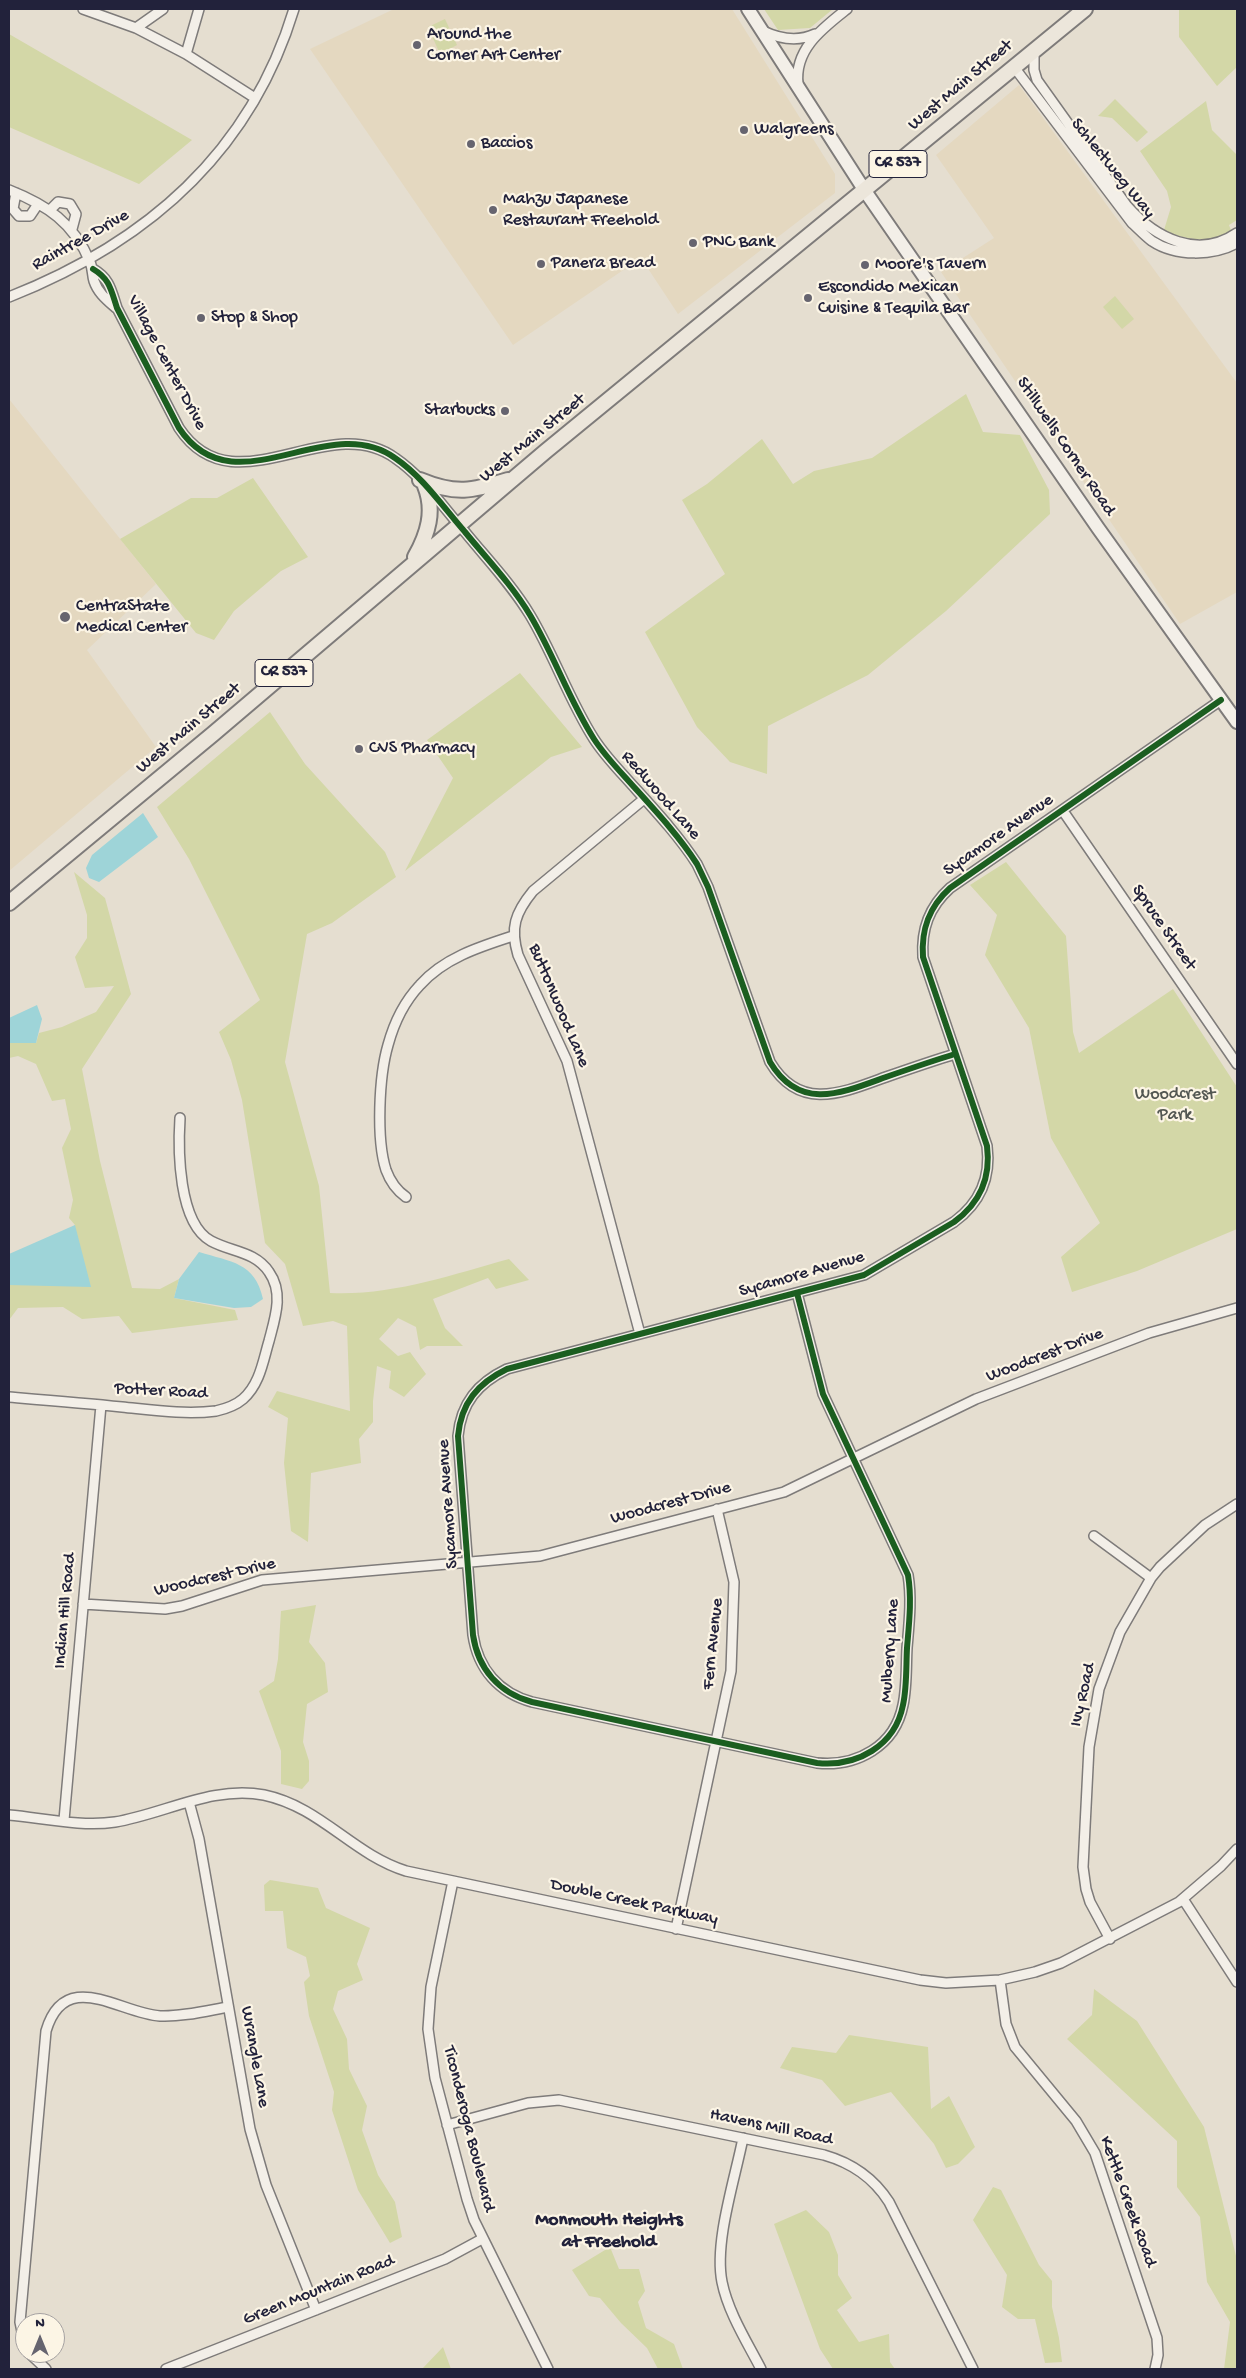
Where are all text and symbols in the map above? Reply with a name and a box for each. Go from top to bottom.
place label: Around the Corner Art Center [427,24,560,66]
street label: West Main Street [904,36,1018,136]
marker: Around the Corner Art Center [411,39,423,51]
street label: Schlectweg Way [1065,115,1159,223]
place label: Walgreens [754,119,834,141]
marker: Walgreens [738,124,750,136]
place label: Baccios [481,133,532,155]
marker: Baccios [465,138,477,150]
road number: CR 537 [869,150,927,178]
place label: Mahzu Japanese Restaurant Freehold [503,189,658,232]
marker: Mahzu Japanese Restaurant Freehold [487,204,499,216]
street label: Raintree Drive [29,205,133,277]
place label: PNC Bank [703,232,774,254]
marker: PNC Bank [687,237,699,249]
place label: Panera Bread [551,253,655,275]
place label: Moore's Tavern [875,254,986,276]
marker: Panera Bread [535,258,547,270]
marker: Moore's Tavern [859,259,871,271]
place label: Escondido Mexican Cuisine & Tequila Bar [818,277,968,320]
street label: Village Center Drive [121,292,211,434]
marker: Escondido Mexican Cuisine & Tequila Bar [802,292,814,304]
place label: Stop & Shop [211,307,298,329]
marker: Stop & Shop [195,312,207,324]
street label: Stillwells Corner Road [1011,373,1119,521]
street label: West Main Street [476,390,590,488]
place label: Starbucks [424,400,495,422]
marker: Starbucks [499,405,511,417]
place label: CentraState Medical Center [76,596,187,638]
marker: CentraState Medical Center [58,610,72,624]
road number: CR 537 [255,660,313,686]
street label: West Main Street [132,679,246,779]
place label: CVS Pharmacy [369,738,475,760]
marker: CVS Pharmacy [353,743,365,755]
street label: Redwood Lane [615,747,705,845]
street label: Sycamore Avenue [940,790,1058,882]
street label: Spruce Street [1126,881,1200,975]
street label: Buttonwood Lane [522,941,594,1071]
park label: Woodcrest Park [1135,1084,1215,1126]
street label: Sycamore Avenue [737,1247,867,1303]
street label: Woodcrest Drive [983,1324,1107,1388]
street label: Potter Road [114,1379,208,1405]
street label: Sycamore Avenue [434,1439,464,1569]
street label: Woodcrest Drive [608,1478,734,1530]
street label: Indian Hill Road [50,1552,82,1670]
street label: Woodcrest Drive [152,1554,278,1602]
street label: Fern Avenue [698,1597,730,1691]
street label: Mulberry Lane [877,1598,905,1704]
street label: Ivy Road [1066,1661,1102,1729]
street label: Double Creek Parkway [548,1875,720,1931]
street label: Wrangle Lane [234,2005,274,2109]
street label: Ticonderoga Boulevard [437,2044,499,2214]
street label: Havens Mill Road [708,2104,834,2152]
street label: Kettle Creek Road [1093,2134,1161,2270]
district label: Monmouth Heights at Freehold [535,2210,683,2254]
street label: Green Mountain Road [240,2251,398,2331]
north arrow [15,2313,65,2363]
text: N [35,2315,45,2332]

